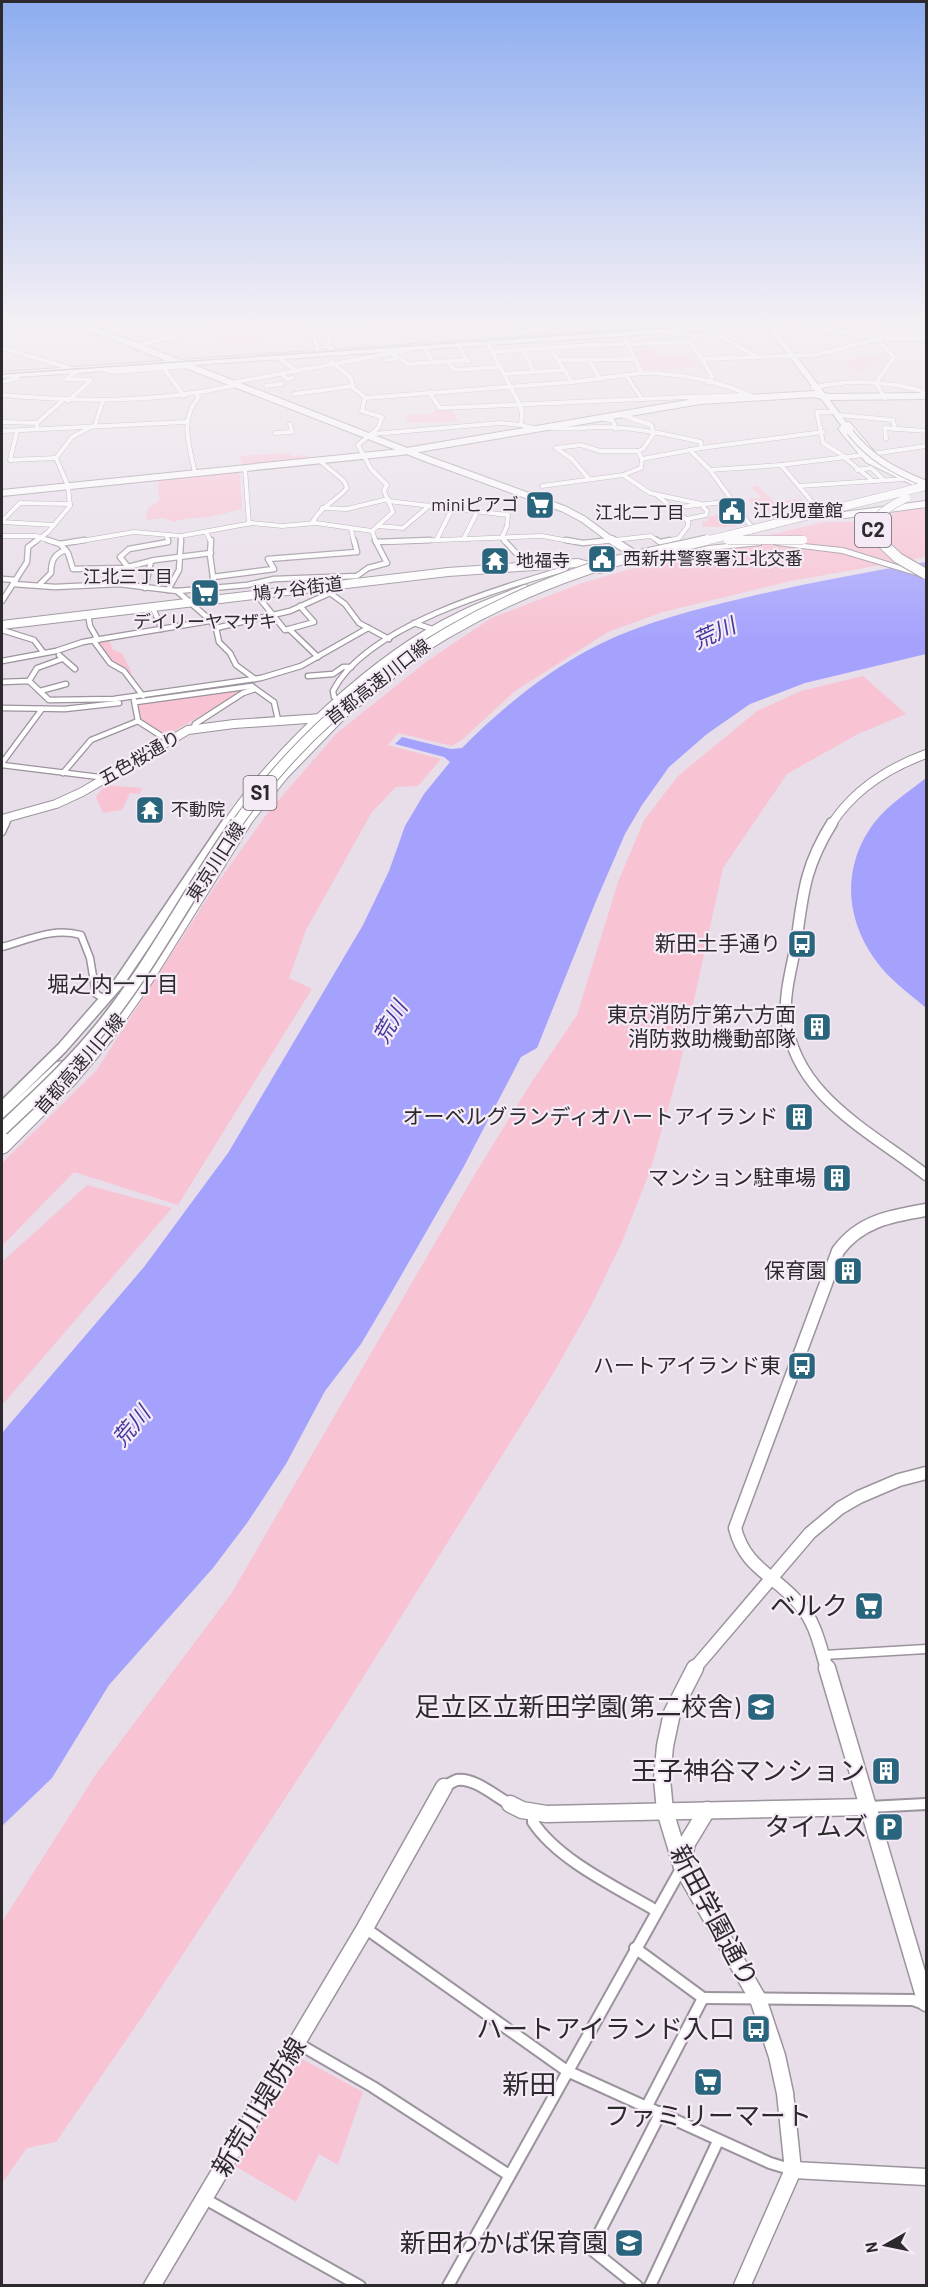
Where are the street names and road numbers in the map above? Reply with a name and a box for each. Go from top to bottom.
road number: C2 [855,513,891,547]
street label: 鳩ヶ谷街道 [252,572,344,604]
street label: 首都高速川口線 [321,634,434,729]
street label: 五色桜通り [95,725,184,789]
road number: S1 [244,776,276,810]
street label: 東京川口線 [181,818,249,905]
street label: 首都高速川口線 [30,1009,129,1118]
street label: 新田学園通り [665,1839,766,1991]
street label: 新荒川堤防線 [204,2031,311,2181]

